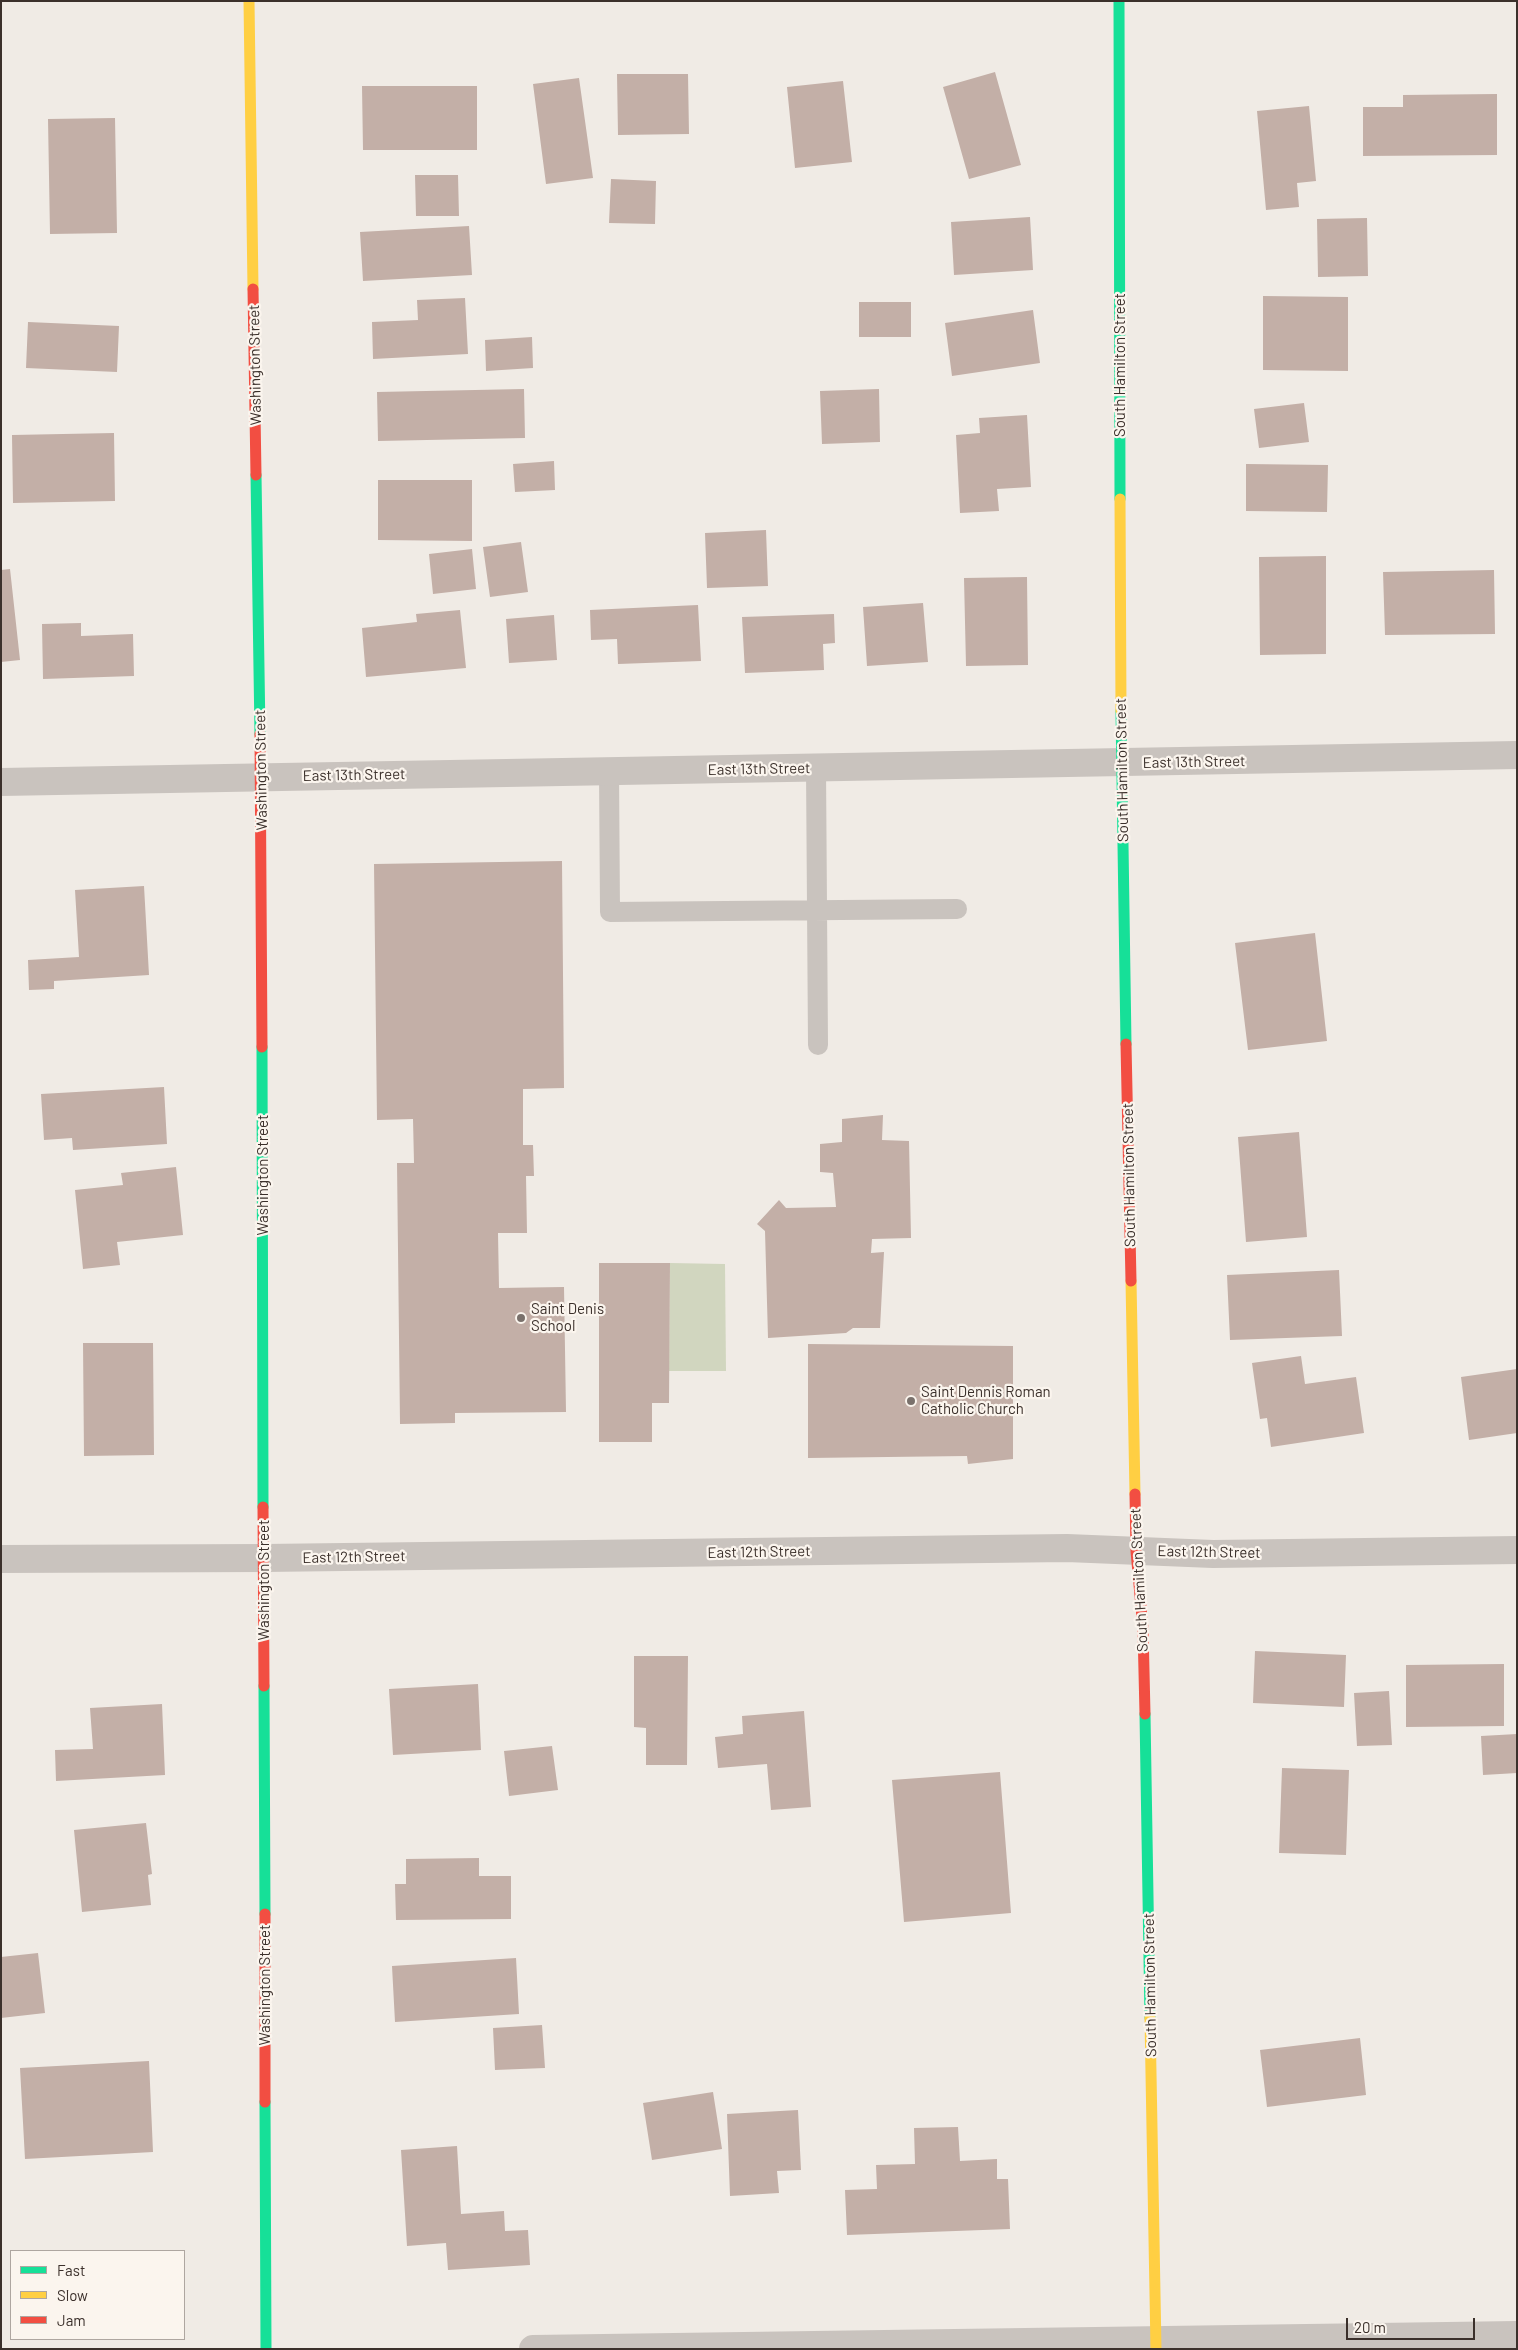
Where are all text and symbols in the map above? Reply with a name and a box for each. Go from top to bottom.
street label: South Hamilton Street [1111,293,1129,437]
street label: Washington Street [245,304,265,426]
street label: South Hamilton Street [1112,698,1132,842]
street label: Washington Street [251,709,271,831]
street label: East 13th Street [1142,752,1246,772]
street label: East 13th Street [707,759,811,779]
street label: East 13th Street [302,765,406,785]
street label: South Hamilton Street [1119,1103,1139,1247]
street label: Washington Street [254,1115,272,1235]
place label: Saint Denis School [531,1300,604,1335]
marker: Saint Denis School [515,1312,527,1324]
place label: Saint Dennis Roman Catholic Church [921,1383,1051,1418]
marker: Saint Dennis Roman Catholic Church [905,1395,917,1407]
street label: South Hamilton Street [1126,1508,1152,1652]
street label: Washington Street [255,1520,273,1640]
street label: East 12th Street [707,1542,811,1562]
street label: East 12th Street [1157,1542,1261,1562]
street label: East 12th Street [302,1547,406,1567]
street label: South Hamilton Street [1140,1913,1160,2057]
street label: Washington Street [256,1925,274,2045]
legend [10,2250,185,2340]
text: Fast [57,2261,85,2279]
text: Slow [57,2286,88,2304]
scale bar [1348,2308,1477,2340]
text: Jam [57,2311,86,2329]
text: 20 m [1354,2318,1386,2336]

